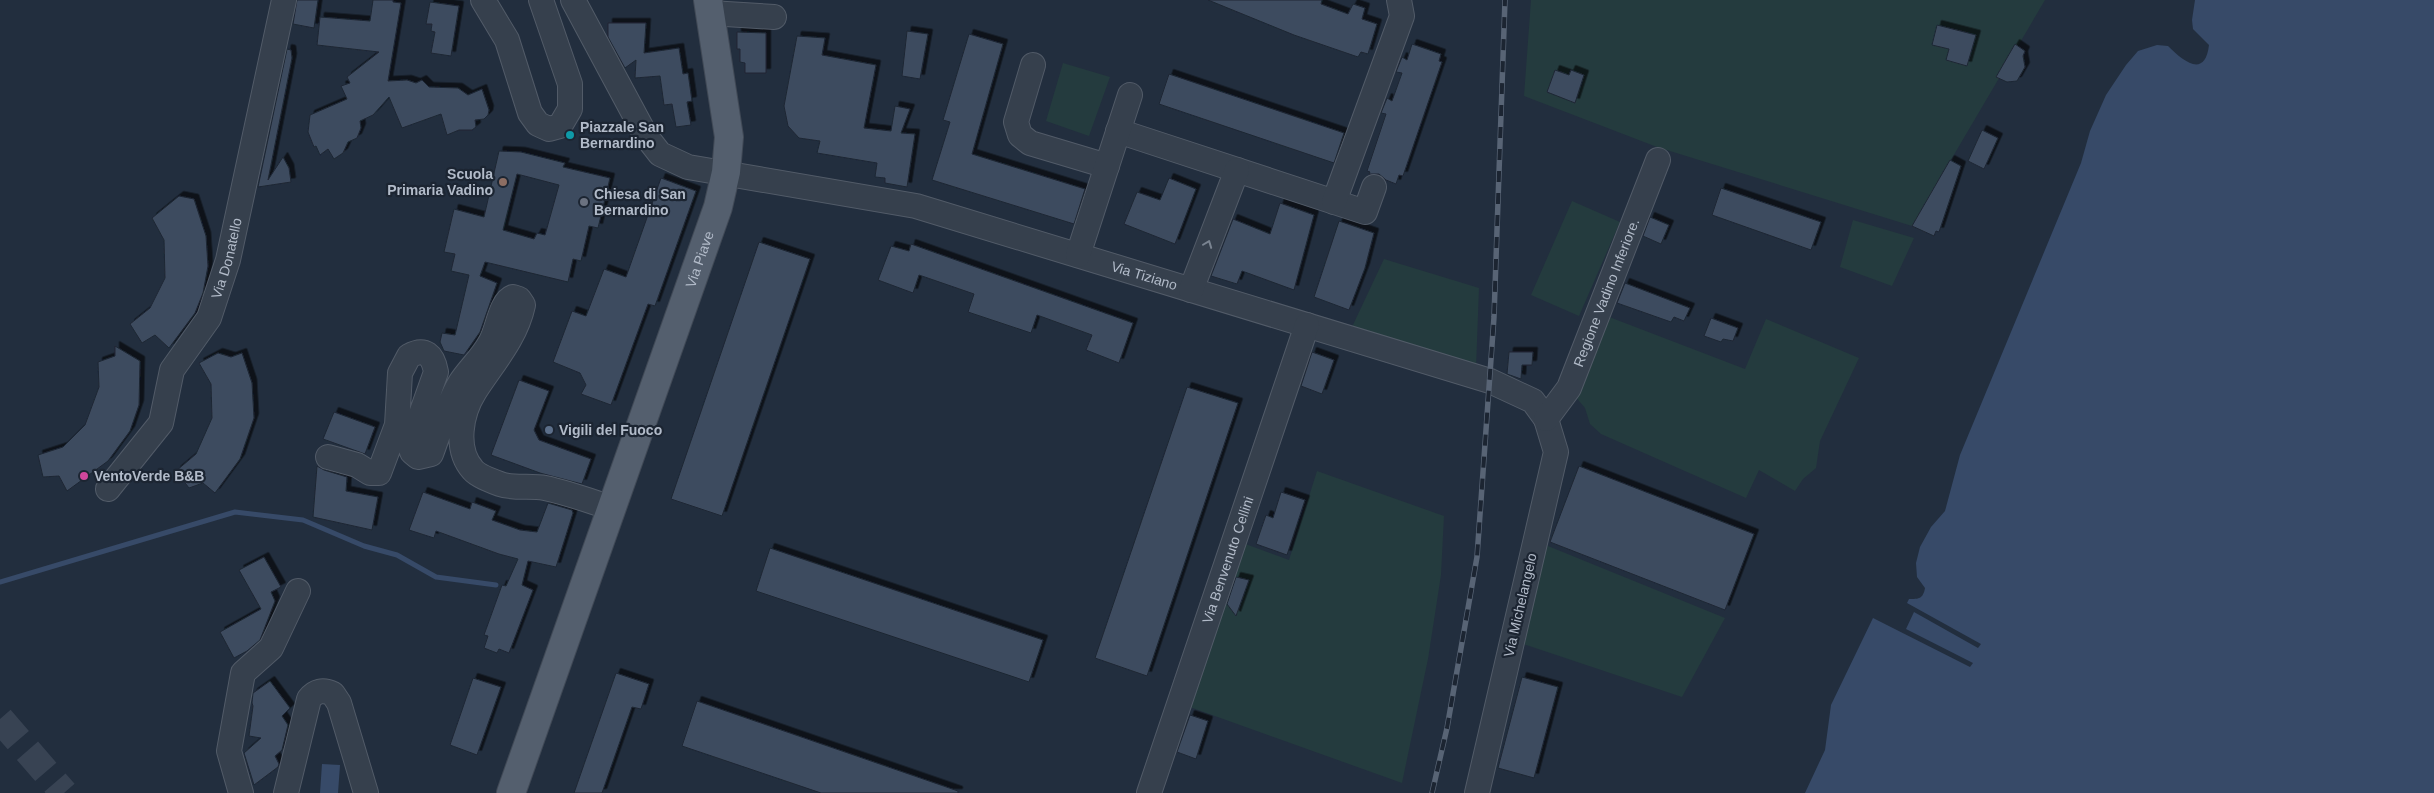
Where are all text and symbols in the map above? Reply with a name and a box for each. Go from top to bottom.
place label: Piazzale San Bernardino [580,119,664,151]
marker: Piazzale San Bernardino [564,129,576,141]
place label: Scuola Primaria Vadino [387,166,493,198]
marker: Scuola Primaria Vadino [497,176,509,188]
place label: Chiesa di San Bernardino [594,186,686,218]
marker: Chiesa di San Bernardino [578,196,590,208]
street label: Via Donatello [208,216,245,301]
street label: Regione Vadino Inferiore. [1570,216,1642,369]
street label: Via Piave [682,229,717,290]
one-way arrow [1202,241,1212,249]
street label: Via Tiziano [1109,258,1180,293]
place label: Vigili del Fuoco [559,422,662,438]
marker: Vigili del Fuoco [543,424,555,436]
place label: VentoVerde B&B [94,468,204,484]
marker: VentoVerde B&B [78,470,90,482]
street label: Via Benvenuto Cellini [1199,494,1257,626]
street label: Via Michelangelo [1500,551,1540,659]

